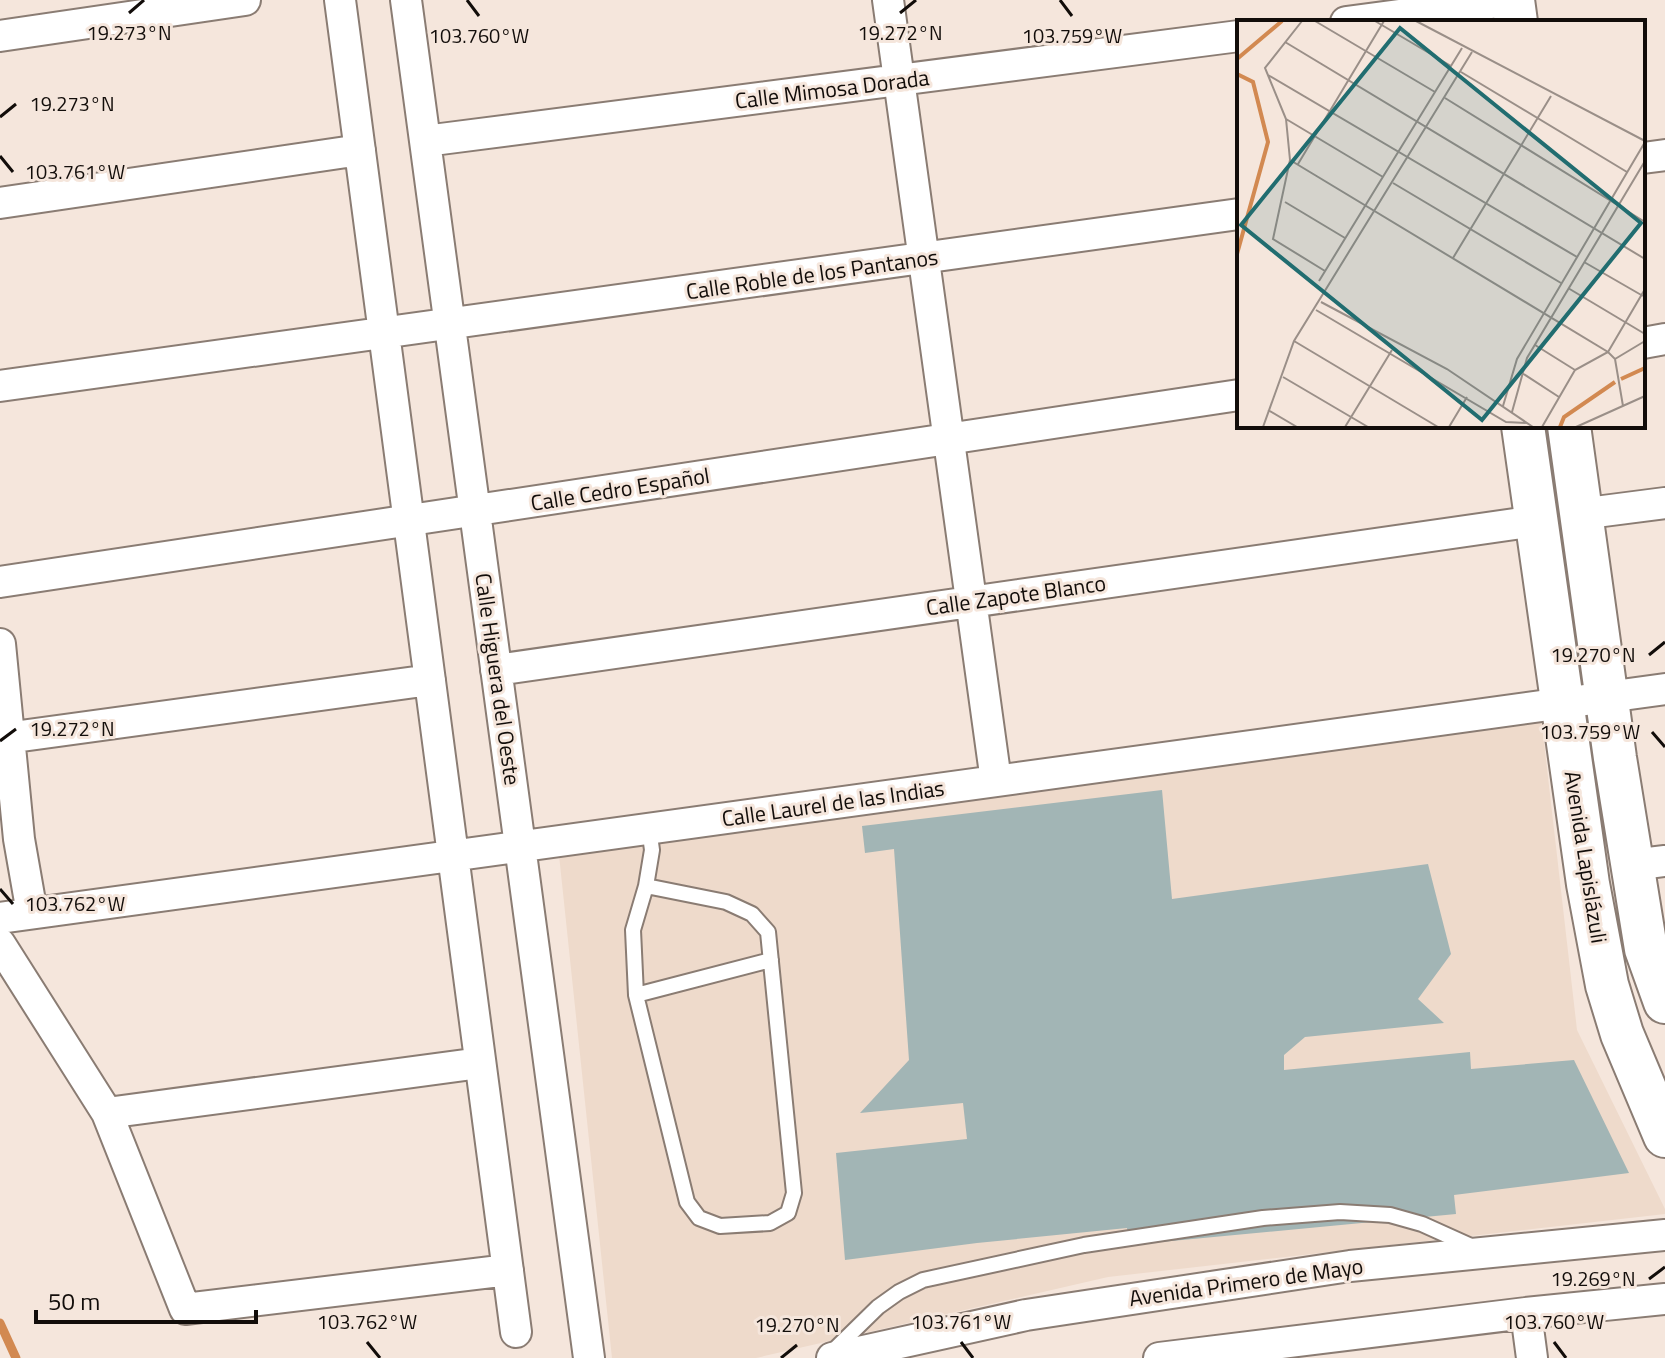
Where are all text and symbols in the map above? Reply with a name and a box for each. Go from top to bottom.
text: 19.273°N [86,17,172,48]
text: 19.272°N [857,17,943,48]
text: 103.760°W [429,20,529,51]
text: 103.759°W [1022,20,1122,51]
inset map [1237,20,1645,428]
street label: Calle Mimosa Dorada [733,60,931,118]
text: 19.273°N [29,88,115,119]
text: 103.761°W [25,156,125,187]
street label: Calle Roble de los Pantanos [684,239,940,309]
street label: Calle Cedro Español [528,458,712,520]
street label: Calle Zapote Blanco [924,566,1108,624]
street label: Calle Higuera del Oeste [466,571,530,787]
text: 19.270°N [1550,639,1636,670]
text: 19.272°N [29,713,115,744]
text: 103.759°W [1540,716,1640,747]
street label: Avenida Lapislázuli [1556,768,1616,946]
street label: Calle Laurel de las Indias [719,771,947,835]
text: 103.762°W [25,888,125,919]
street label: Avenida Primero de Mayo [1127,1249,1365,1315]
text: 19.269°N [1550,1263,1636,1294]
scale bar [36,1274,256,1324]
text: 50 m [48,1283,100,1319]
text: 103.762°W [317,1306,417,1337]
text: 103.761°W [911,1306,1011,1337]
text: 103.760°W [1504,1306,1604,1337]
text: 19.270°N [754,1309,840,1340]

